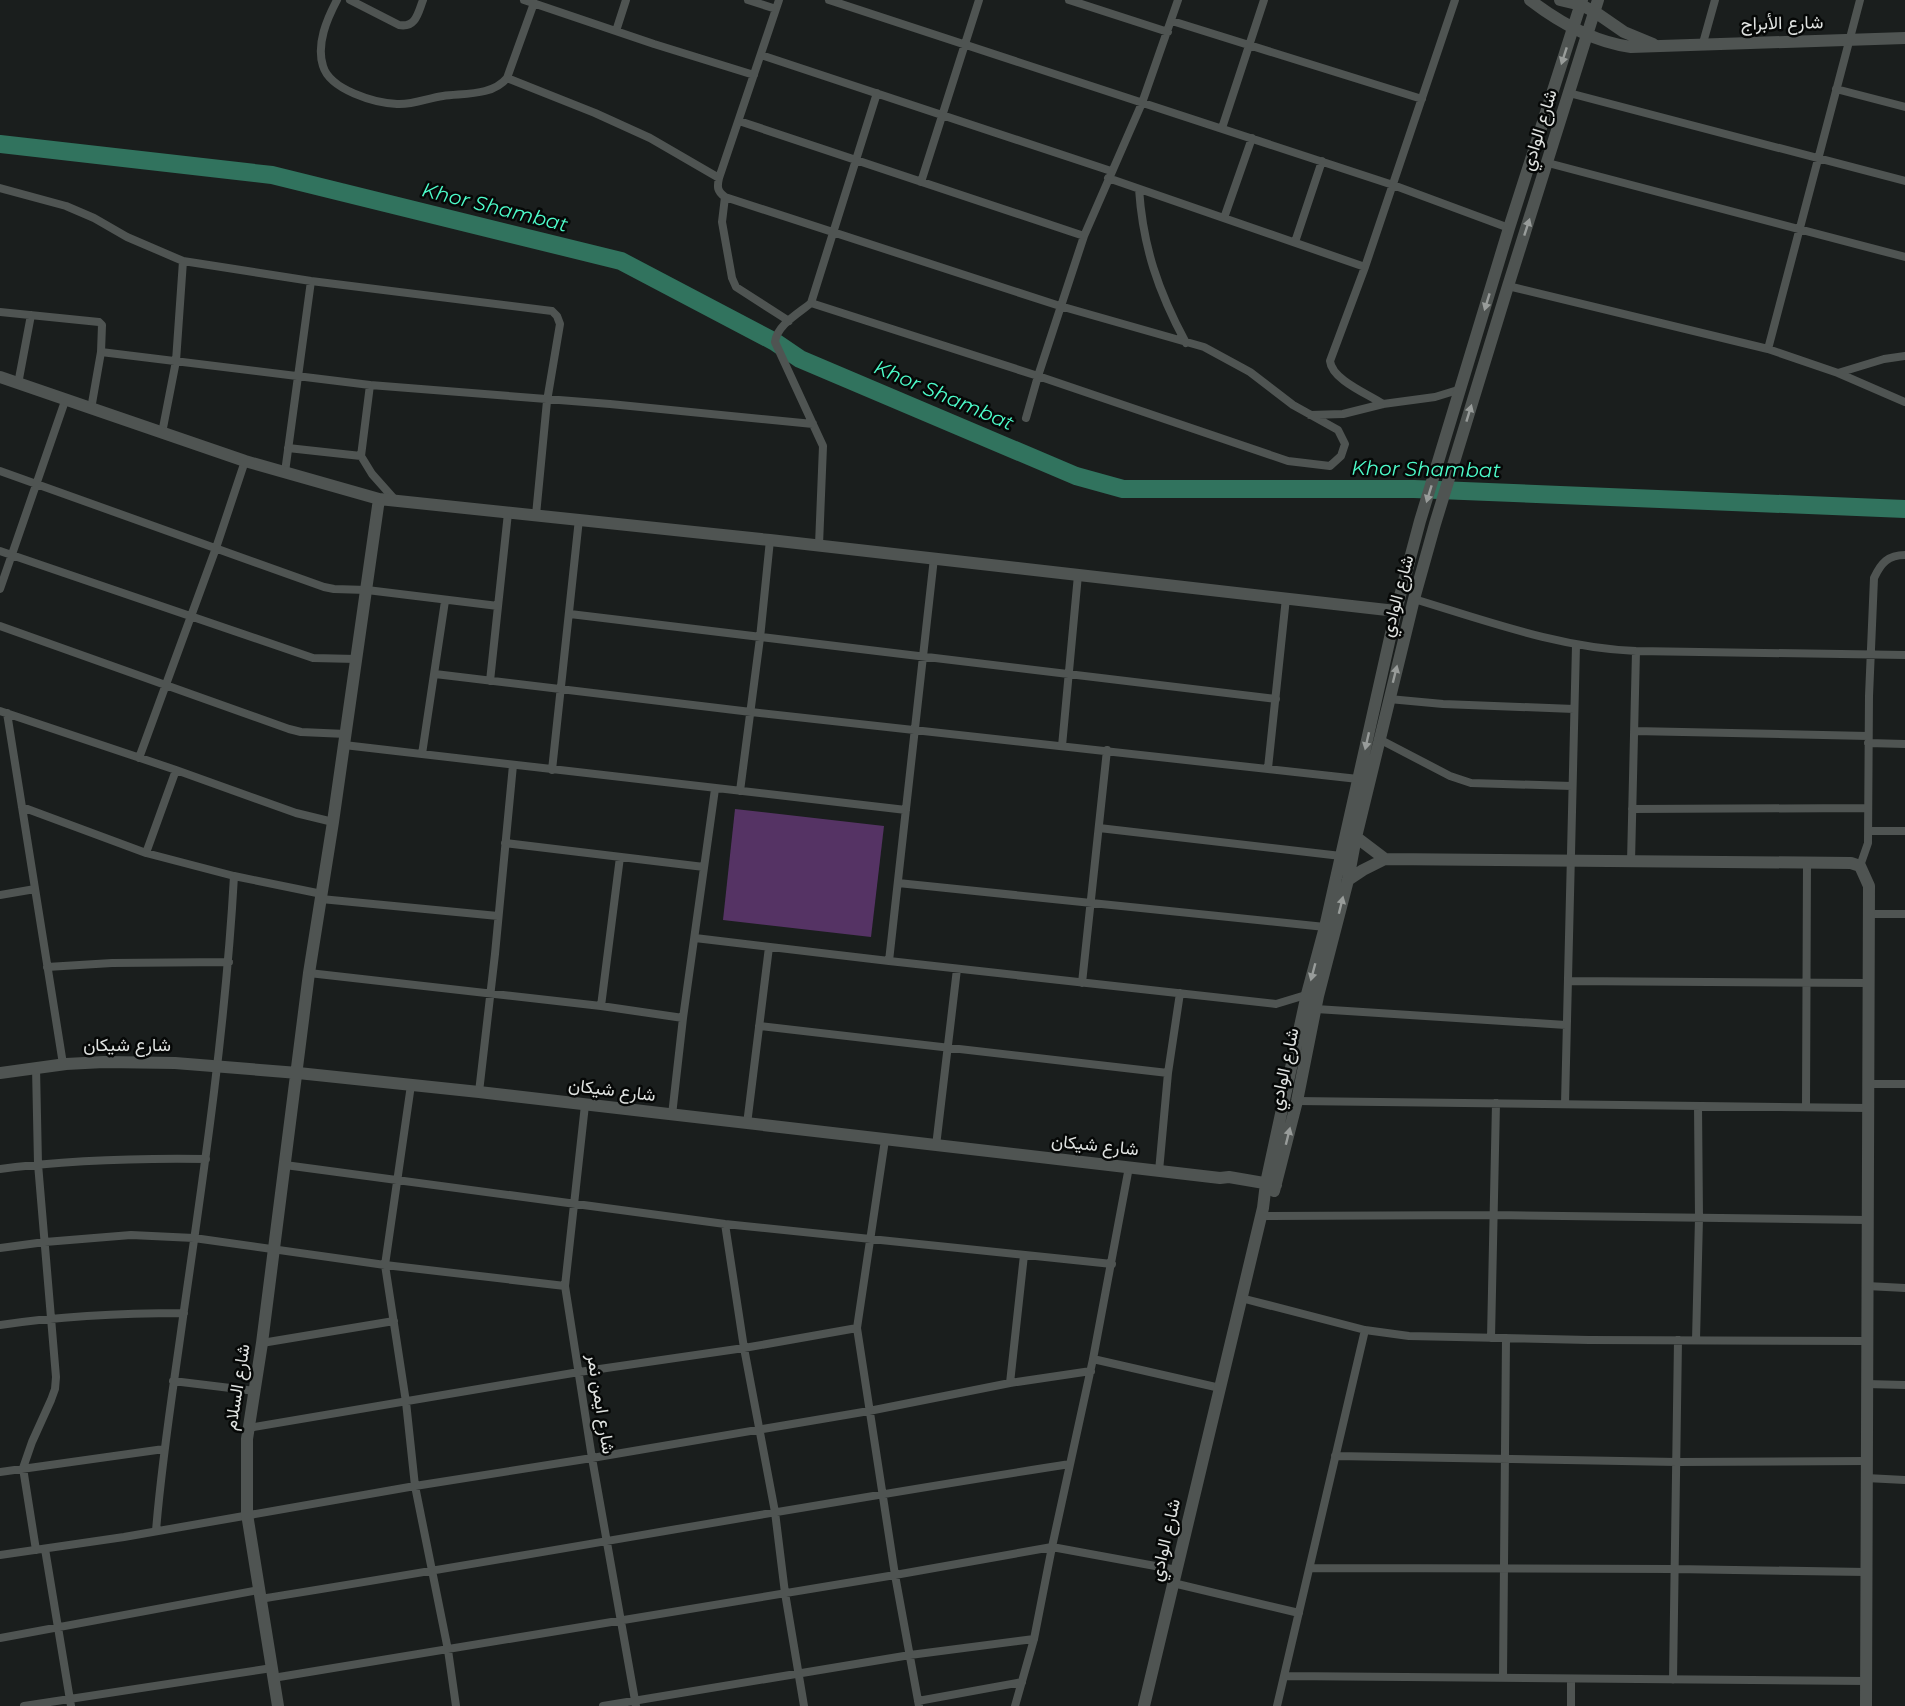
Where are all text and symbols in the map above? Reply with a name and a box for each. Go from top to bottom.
street label: شارع الأبراج [1741,11,1823,36]
one-way arrow [1559,47,1569,65]
street label: شارع الوادي [1516,87,1566,174]
water label: Khor Shambat [420,177,570,237]
one-way arrow [1522,218,1532,236]
one-way arrow [1482,293,1491,311]
water label: Khor Shambat [871,355,1017,435]
one-way arrow [1465,404,1474,422]
water label: Khor Shambat [1351,456,1501,482]
one-way arrow [1423,485,1433,503]
street label: شارع الوادي [1376,553,1422,640]
one-way arrow [1391,665,1400,683]
one-way arrow [1362,732,1371,751]
one-way arrow [1337,896,1347,914]
one-way arrow [1308,963,1317,981]
street label: شارع الوادي [1265,1026,1307,1113]
street label: شارع شيكان [83,1034,171,1057]
street label: شارع شيكان [567,1074,657,1107]
one-way arrow [1284,1126,1294,1145]
street label: شارع شيكان [1050,1129,1140,1162]
street label: شارع السلام [219,1342,256,1432]
street label: شارع ايمن نمر [581,1351,620,1456]
street label: شارع الوادي [1145,1497,1189,1584]

